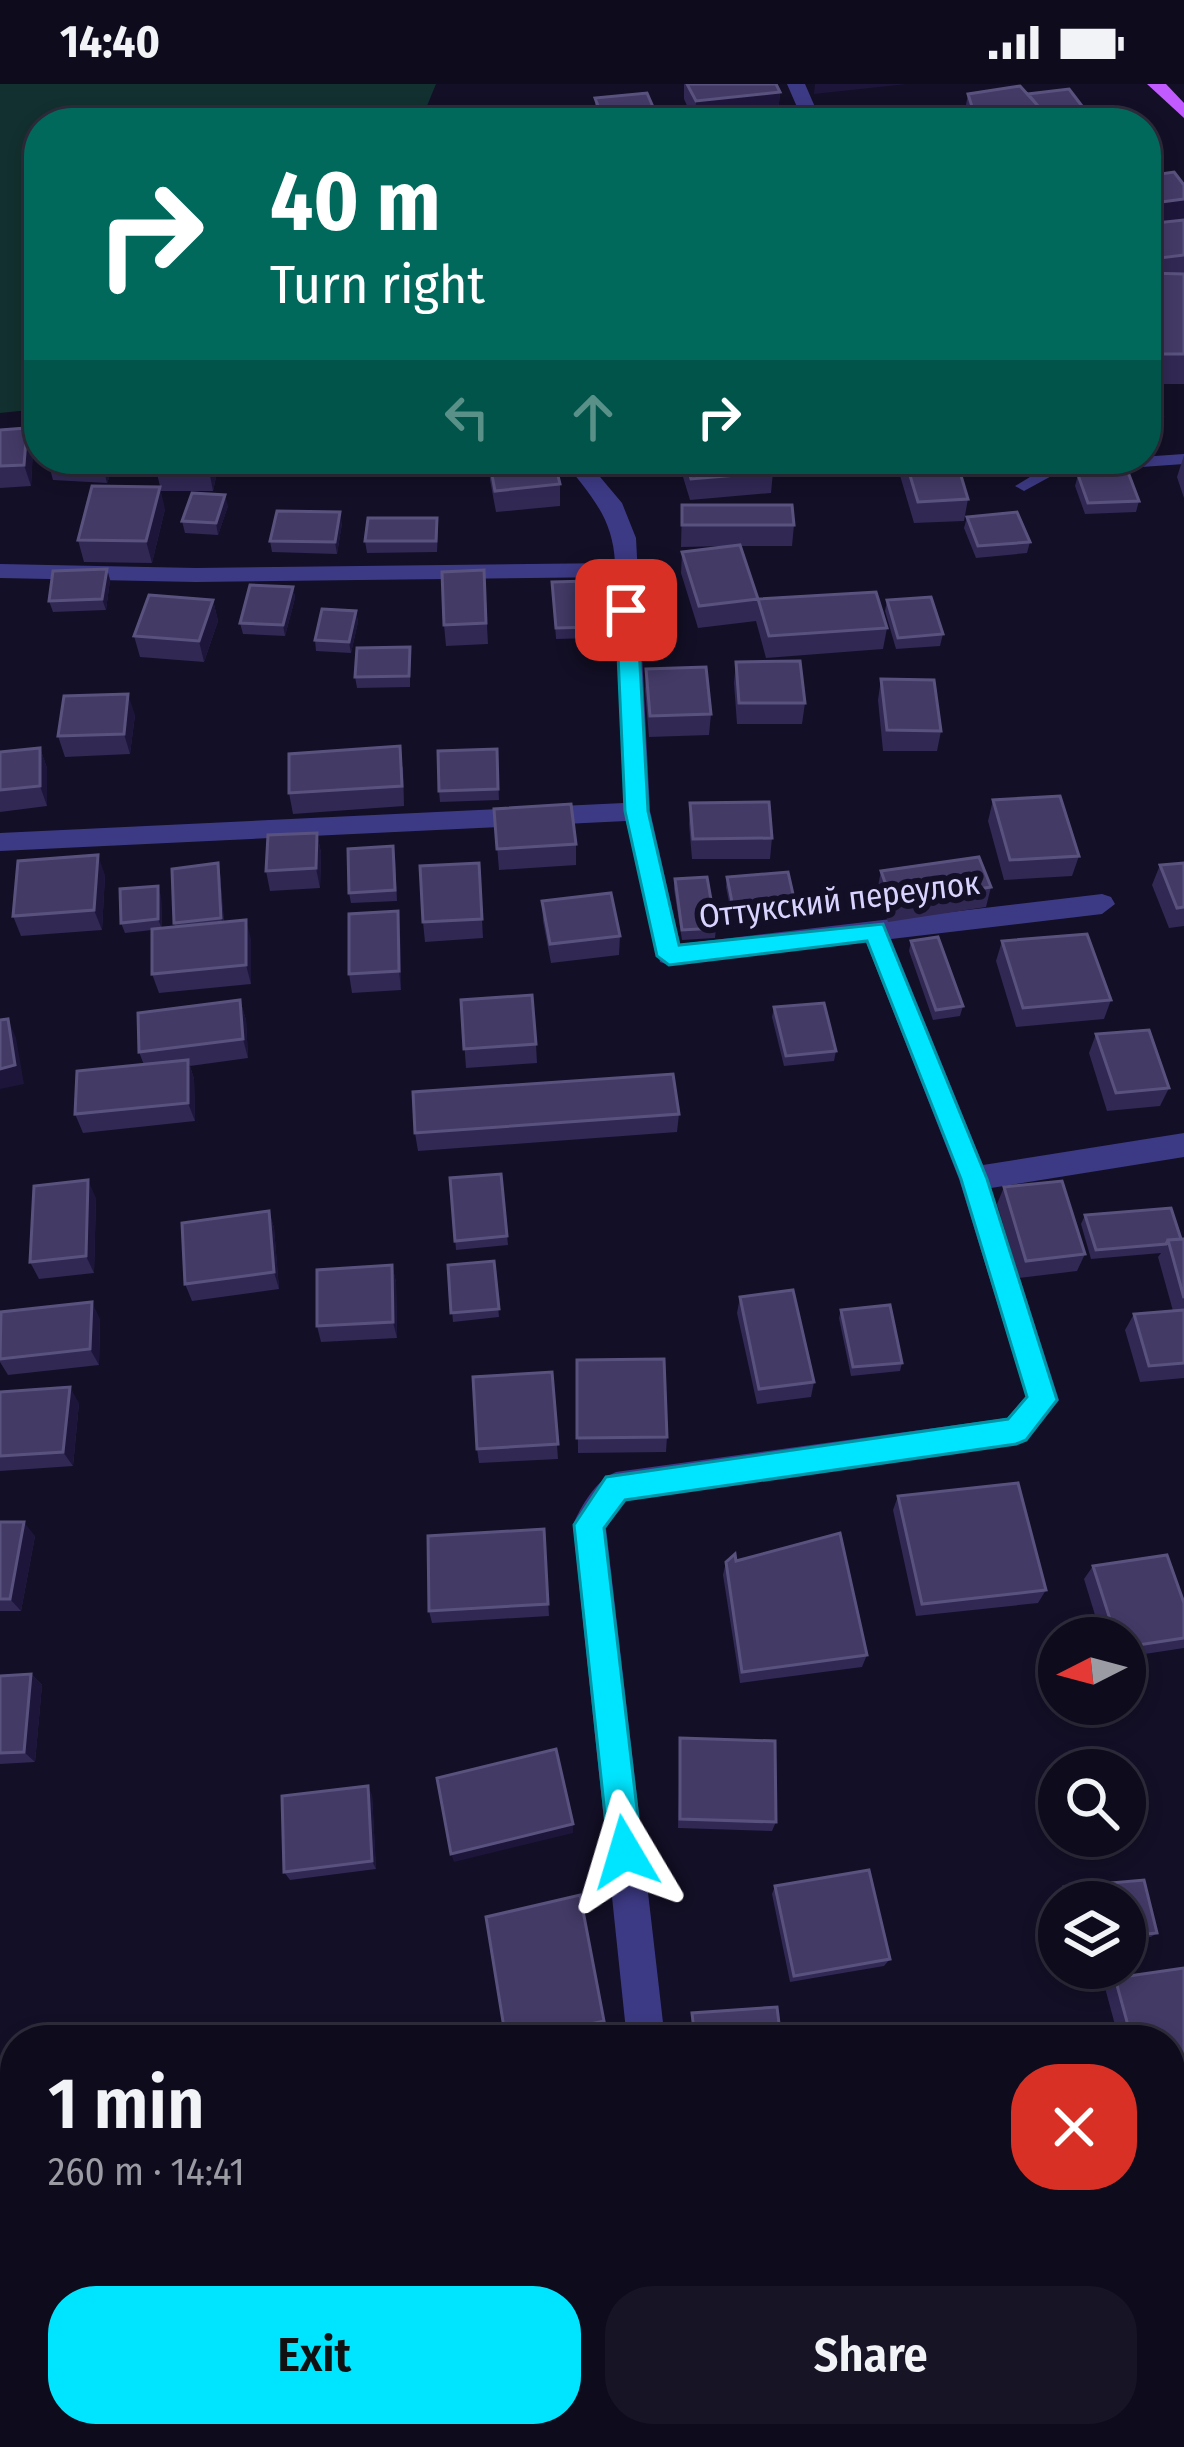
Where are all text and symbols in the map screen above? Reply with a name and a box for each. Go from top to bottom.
text: 14:40 [60,15,160,69]
text: 40 m [270,151,441,252]
icon: right [72,156,228,312]
text: Turn right [270,253,485,317]
icon: left [434,384,500,450]
icon: ahead [560,384,626,450]
icon: right [686,384,752,450]
pin [575,559,677,661]
icon: arrive [593,577,659,643]
street label: Оттукский переулок [697,863,982,937]
north arrow [1038,1617,1146,1725]
map controls [1038,1617,1146,1989]
button: search [1038,1749,1146,1857]
position arrow [562,1789,688,1915]
button: layers [1038,1881,1146,1989]
text: 1 min [48,2061,205,2147]
button: close [1011,2064,1137,2190]
text: 260 m · 14:41 [48,2149,245,2195]
button: Exit [48,2286,581,2424]
button: Share [605,2286,1137,2424]

